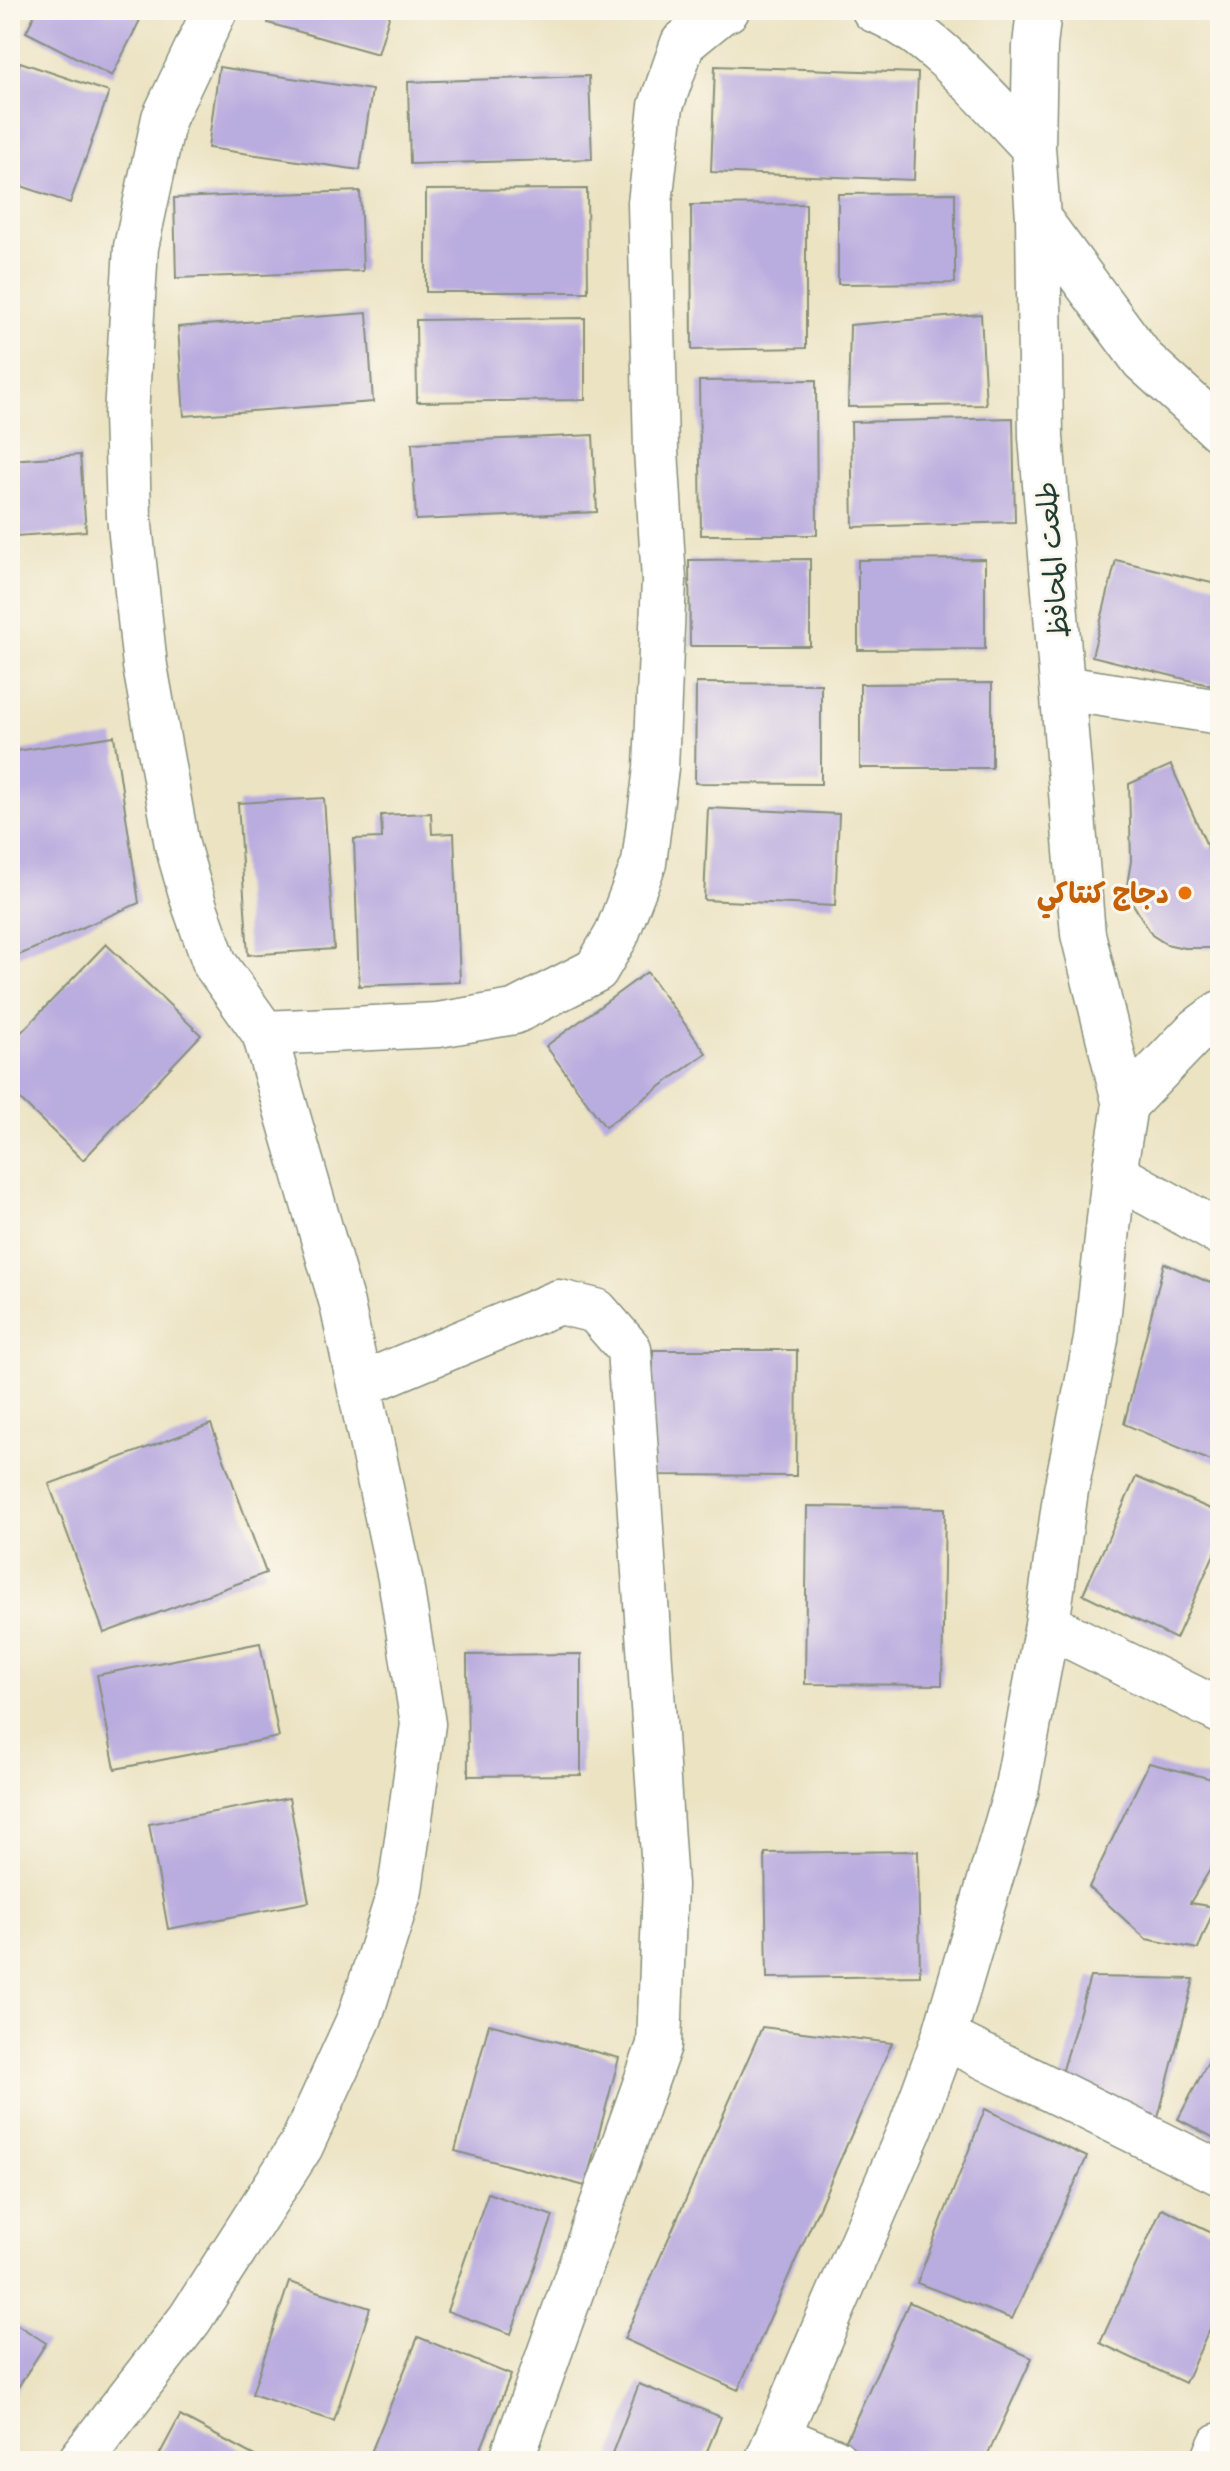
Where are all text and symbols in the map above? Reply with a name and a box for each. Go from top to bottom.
street label: طلعت المحافظ [1026,480,1078,640]
place label: دجاج كنتاكي [1037,874,1169,919]
marker: دجاج كنتاكي [1176,884,1194,902]

